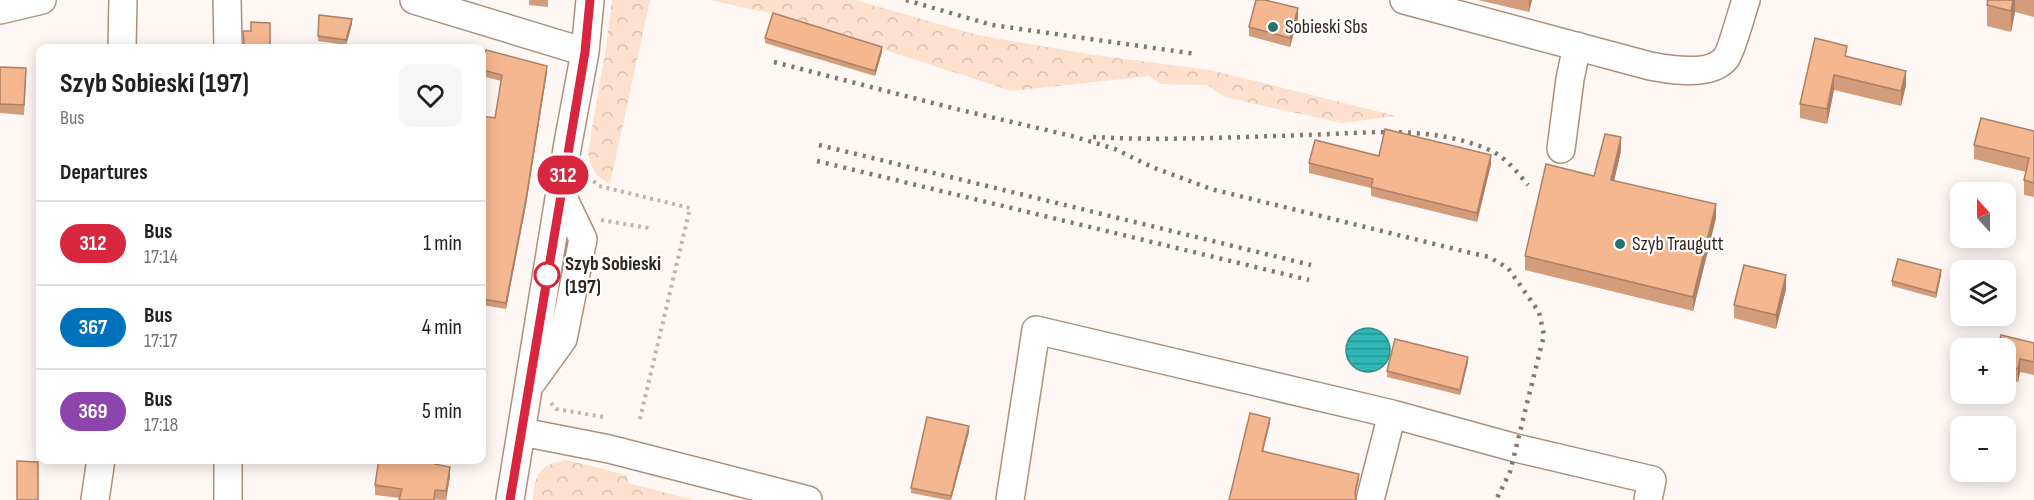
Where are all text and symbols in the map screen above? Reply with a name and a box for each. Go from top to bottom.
place label: Sobieski Sbs [1285,15,1368,39]
marker: Sobieski Sbs [1266,20,1280,34]
button: heart [399,64,462,127]
text: Szyb Sobieski (197) [60,67,249,100]
text: Bus [60,106,84,130]
line badge: 312 [528,156,598,195]
text: Departures [60,159,148,186]
text: 312 [549,163,577,188]
north arrow [1950,182,2016,248]
map controls [1950,182,2016,482]
text: Bus [144,218,173,245]
text: 1 min [423,230,462,257]
text: 312 [79,231,107,256]
place label: Szyb Traugutt [1632,232,1724,256]
marker: Szyb Traugutt [1613,237,1627,251]
text: 17:14 [144,245,178,269]
place label: Szyb Sobieski (197) [565,252,661,299]
button: layers [1950,260,2016,326]
marker: Szyb Sobieski (197) [534,262,560,288]
text: Bus [144,302,173,329]
text: 4 min [422,314,462,341]
text: 367 [79,315,107,340]
text: 17:17 [144,329,178,353]
button: + [1950,338,2016,404]
text: Bus [144,386,173,413]
text: 5 min [422,398,462,425]
text: 369 [78,399,108,424]
text: 17:18 [144,413,178,437]
button: − [1950,416,2016,482]

